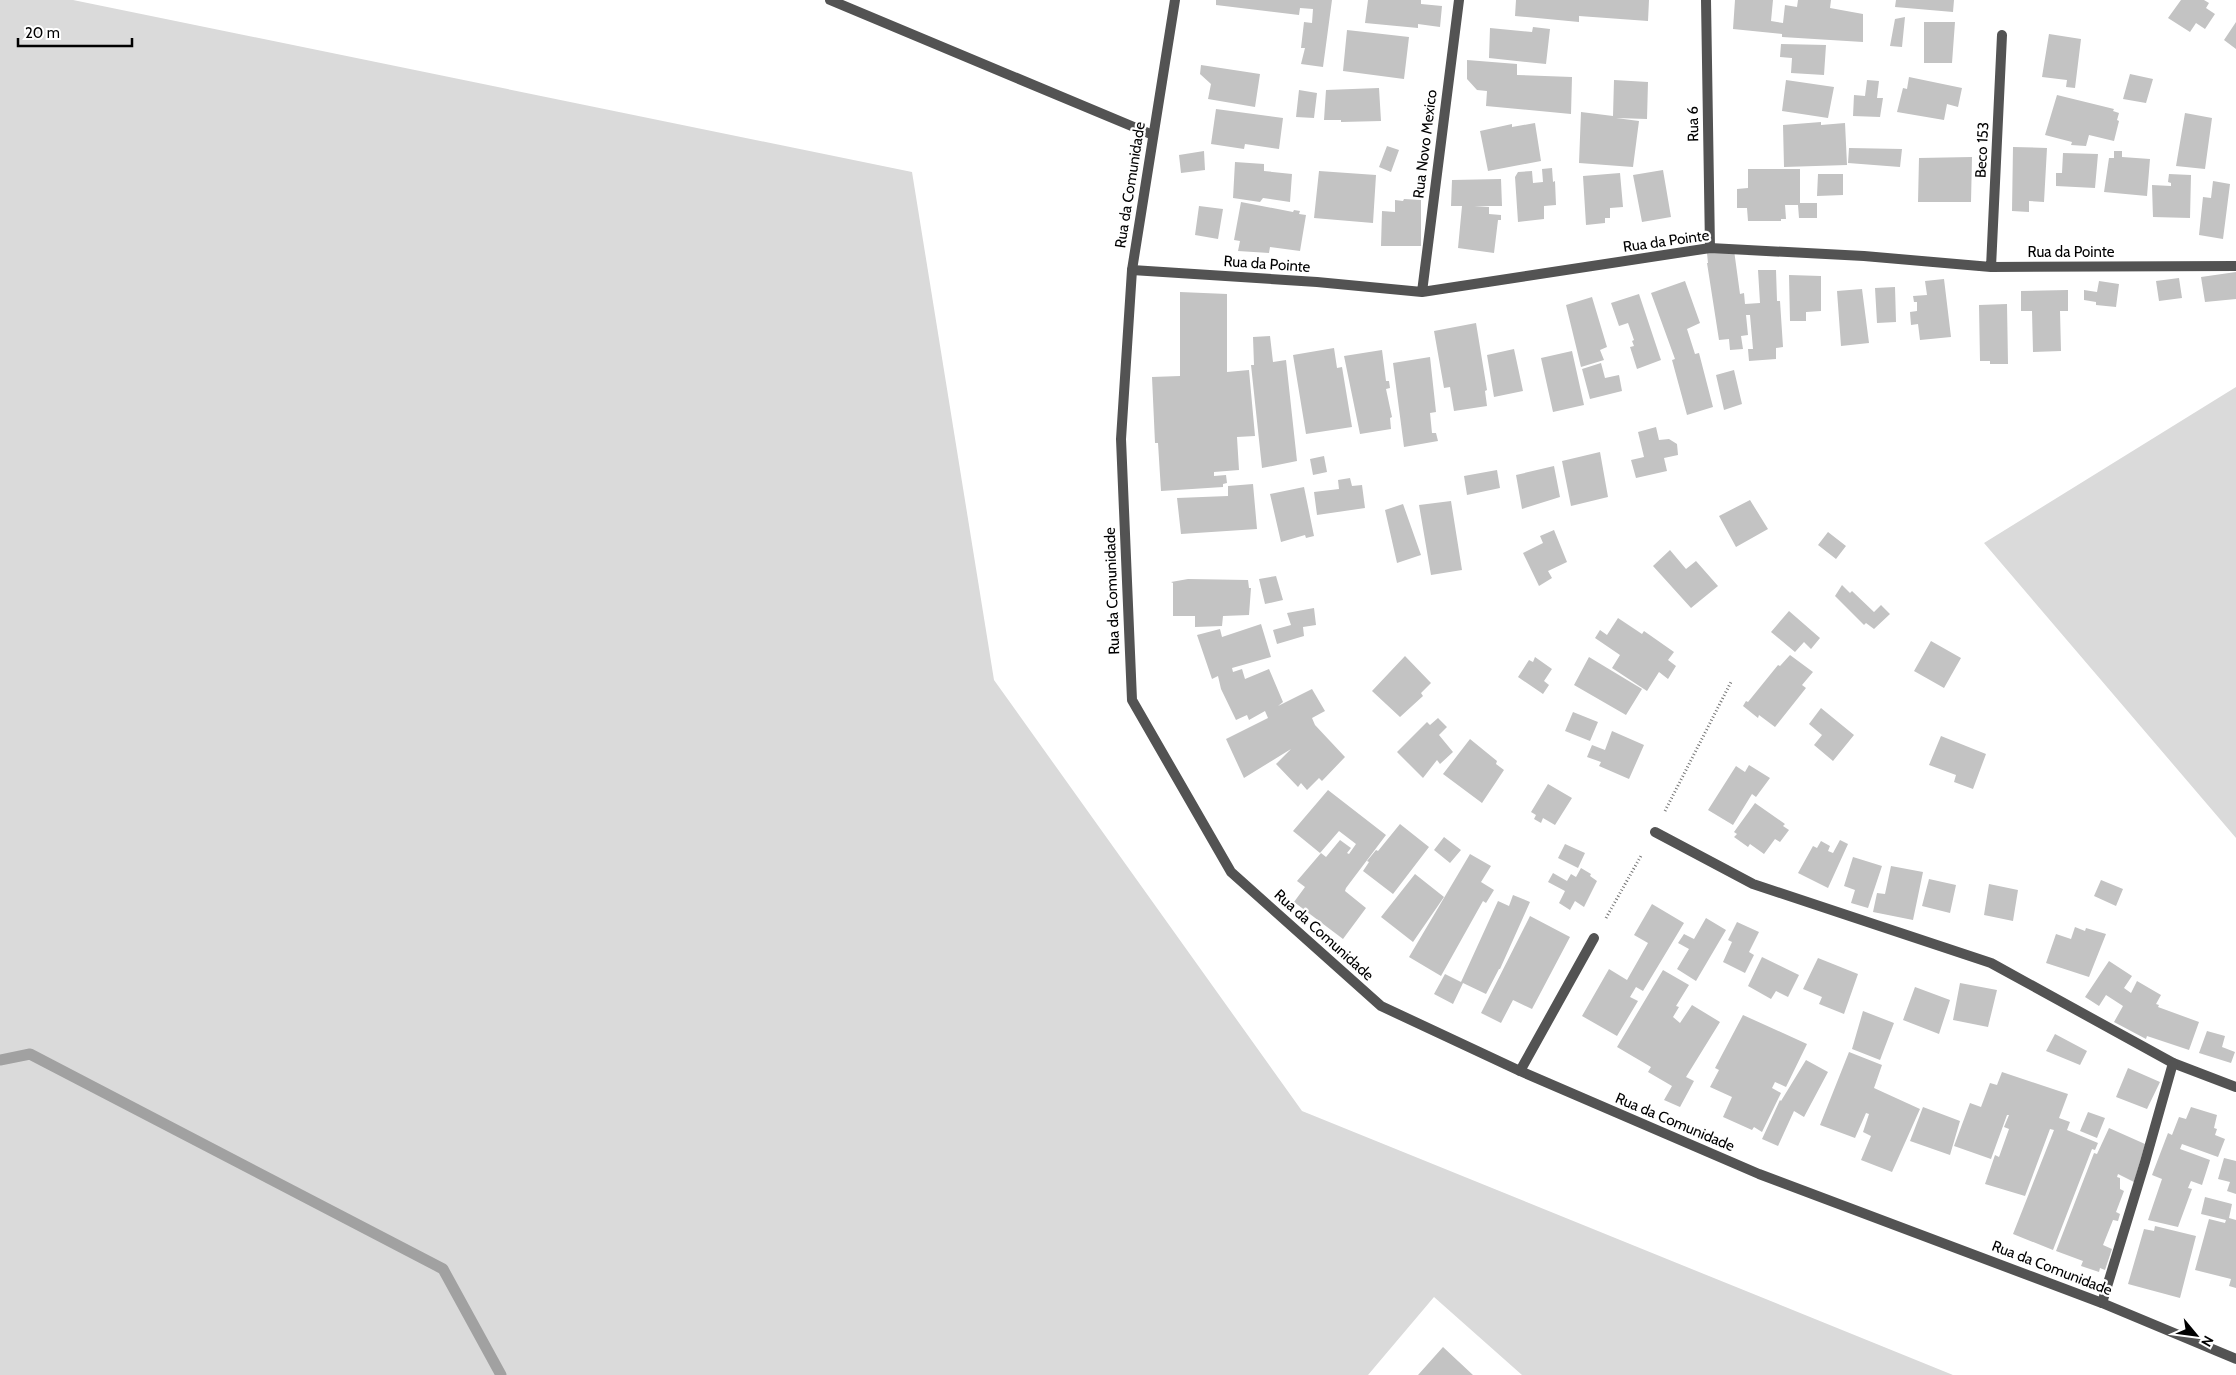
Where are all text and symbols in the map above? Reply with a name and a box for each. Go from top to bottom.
scale bar [18,15,131,47]
text: 20 m [25,24,60,42]
street label: Rua Novo Mexico [1409,89,1441,199]
street label: Rua 6 [1684,106,1702,142]
street label: Rua da Comunidade [1111,120,1149,249]
street label: Beco 153 [1972,122,1992,178]
street label: Rua da Pointe [1622,226,1711,256]
street label: Rua da Pointe [2028,243,2115,261]
street label: Rua da Pointe [1223,252,1311,276]
street label: Rua da Comunidade [1101,527,1123,655]
street label: Rua da Comunidade [1271,886,1378,985]
street label: Rua da Comunidade [1613,1089,1738,1155]
street label: Rua da Comunidade [1989,1237,2115,1299]
north arrow [2171,1310,2221,1360]
text: N [2197,1333,2218,1350]

